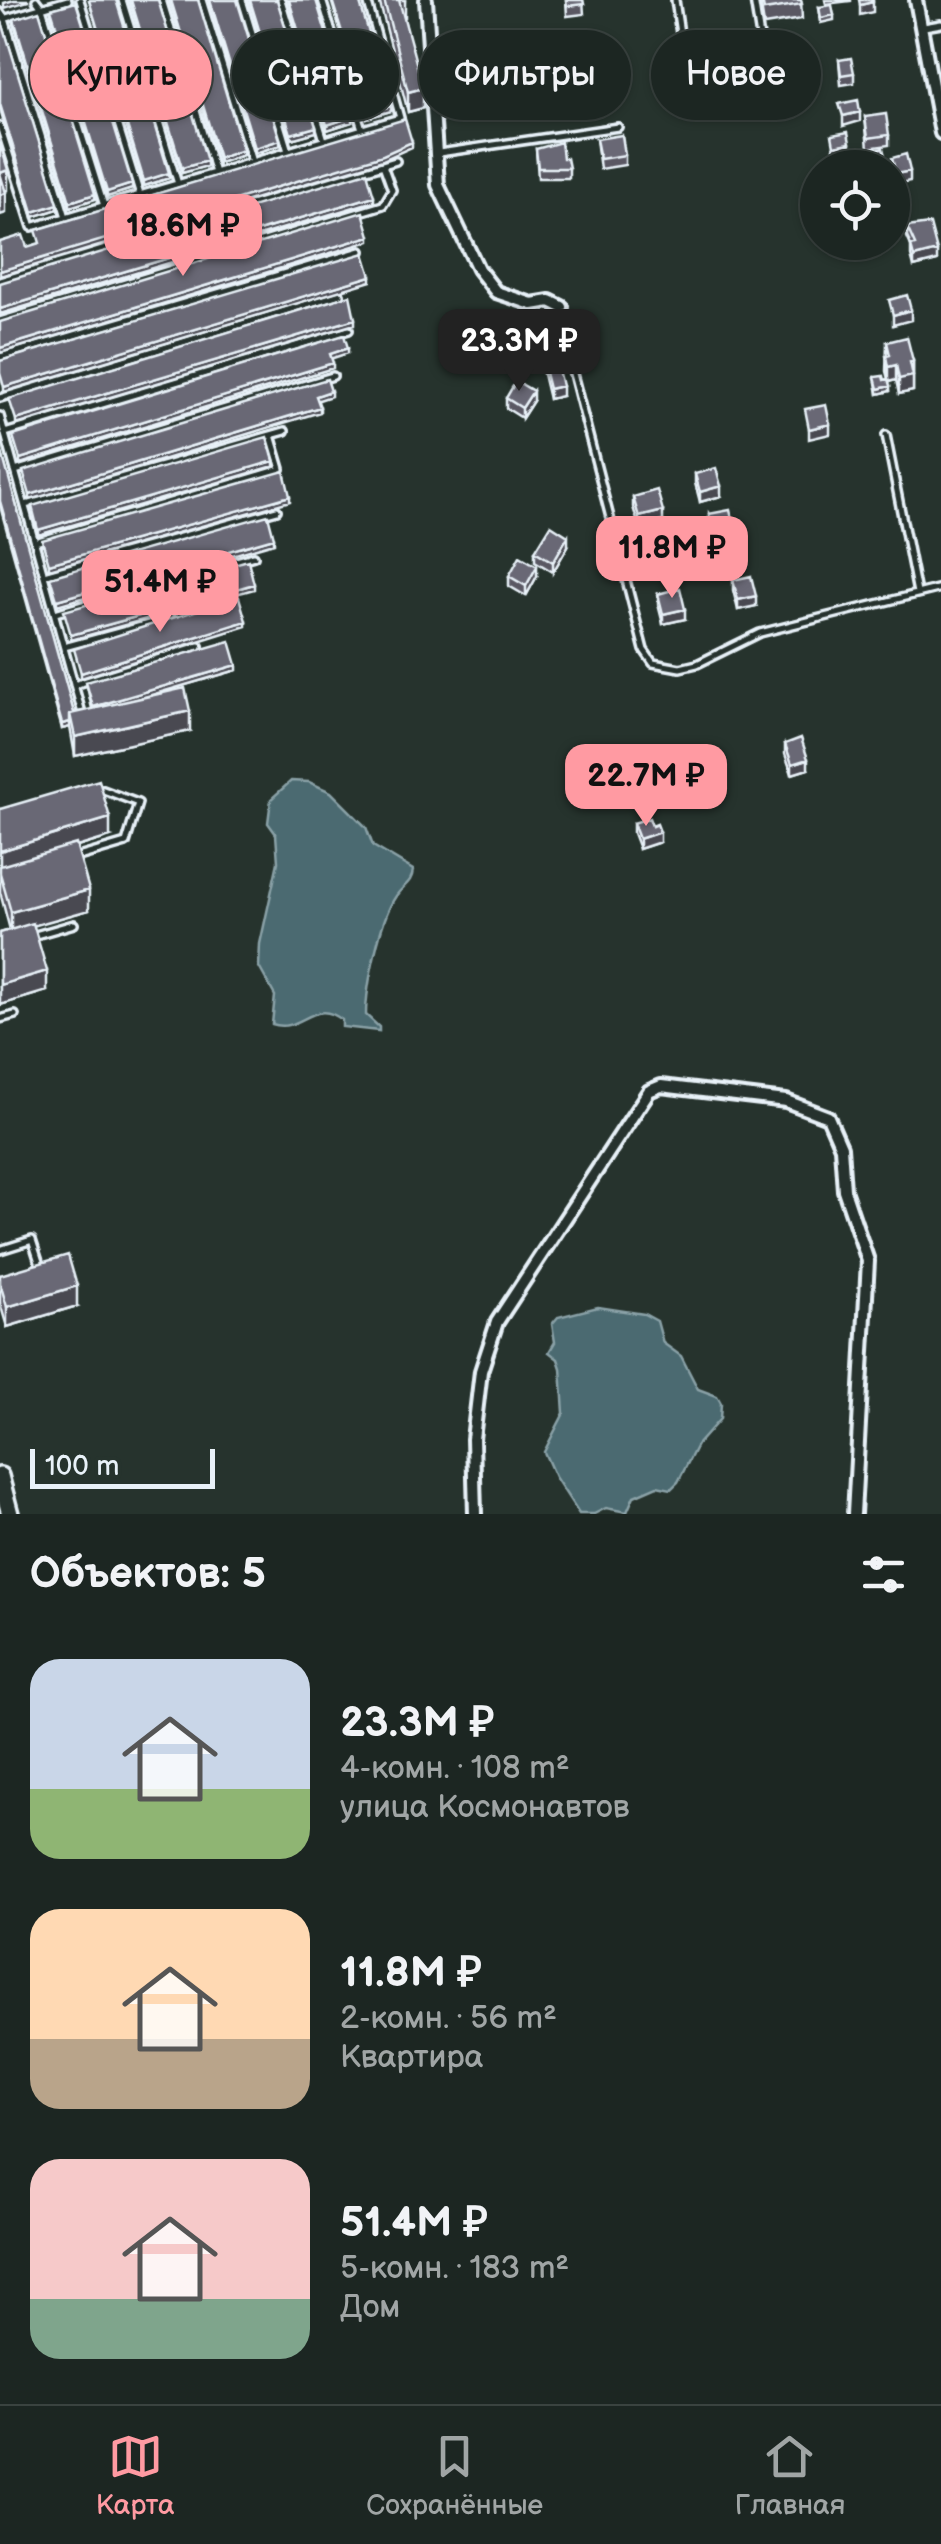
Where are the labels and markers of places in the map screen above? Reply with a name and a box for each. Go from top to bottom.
pin: 18.6M ₽ [91,194,275,279]
pin: 23.3M ₽ [427,309,611,394]
pin: 11.8M ₽ [580,516,764,601]
pin: 51.4M ₽ [68,550,252,635]
pin: 22.7M ₽ [554,744,738,829]

